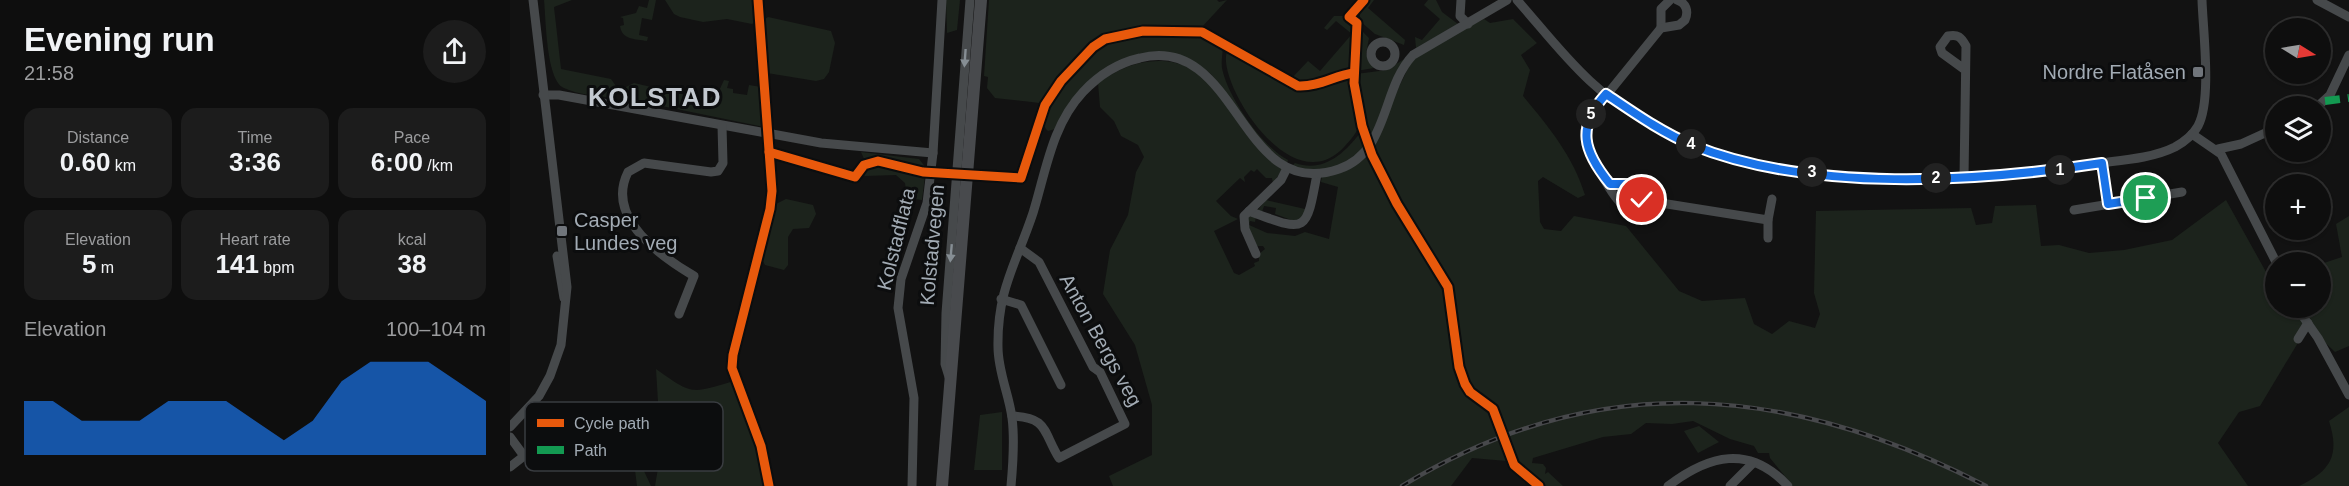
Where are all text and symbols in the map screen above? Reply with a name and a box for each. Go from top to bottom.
north arrow [2265,18,2331,84]
map controls [2265,18,2331,318]
button: share [423,20,486,83]
text: Evening run [24,21,215,58]
one-way arrow [960,49,969,68]
place label: Nordre Flatåsen [2043,61,2186,83]
text: 21:58 [24,62,74,84]
marker: Nordre Flatåsen [2191,65,2205,79]
district label: KOLSTAD [588,82,722,112]
button: layers [2265,96,2331,162]
pin: 5 [1576,99,1606,129]
text: 5 [1587,105,1595,122]
text: Distance [67,129,129,146]
text: Time [238,129,272,146]
text: Pace [394,129,430,146]
pin: 4 [1676,129,1706,159]
text: 4 [1687,135,1695,152]
text: 0.60 [60,147,110,177]
text: 3:36 [229,147,281,177]
text: 6:00 [371,147,423,177]
pin: 1 [2045,155,2075,185]
text: km [110,157,136,174]
text: /km [423,157,453,174]
pin: 3 [1797,157,1827,187]
text: 1 [2056,161,2064,178]
text: 3 [1808,163,1816,180]
pin: 2 [1921,163,1951,193]
text: 2 [1932,169,1940,186]
pin [2120,172,2171,223]
pin [1616,174,1667,225]
button: + [2265,174,2331,240]
icon: arrive [2129,181,2162,214]
icon: check [1625,183,1658,216]
street label: Kolstadvegen [916,184,948,306]
street label: Kolstadflata [873,185,920,292]
place label: Casper Lundes veg [574,209,677,254]
marker: Casper Lundes veg [555,224,569,238]
text: Elevation [65,231,131,248]
text: Heart rate [219,231,291,248]
text: kcal [398,231,426,248]
one-way arrow [946,243,956,262]
text: 5 [82,249,96,279]
text: 141 [216,249,259,279]
text: 38 [398,249,426,279]
button: − [2265,252,2331,318]
text: m [96,259,114,276]
text: bpm [259,259,294,276]
street label: Anton Bergs veg [1056,270,1146,410]
text: Elevation [24,318,106,340]
text: 100–104 m [386,318,486,340]
legend [525,402,723,471]
text: Cycle path [574,415,650,432]
text: Path [574,442,607,459]

